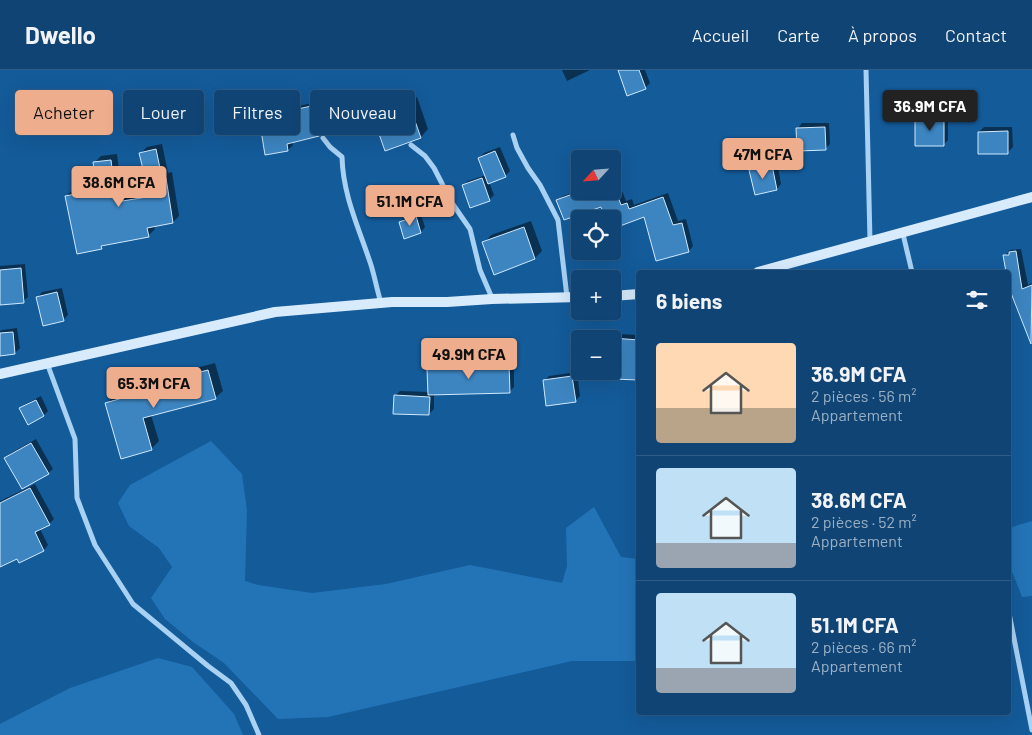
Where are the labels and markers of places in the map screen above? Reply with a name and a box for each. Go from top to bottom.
pin: 36.9M CFA [873,90,987,132]
pin: 47M CFA [717,138,809,180]
pin: 38.6M CFA [62,166,176,208]
pin: 51.1M CFA [353,184,467,227]
pin: 49.9M CFA [412,338,526,380]
pin: 65.3M CFA [97,366,211,409]

